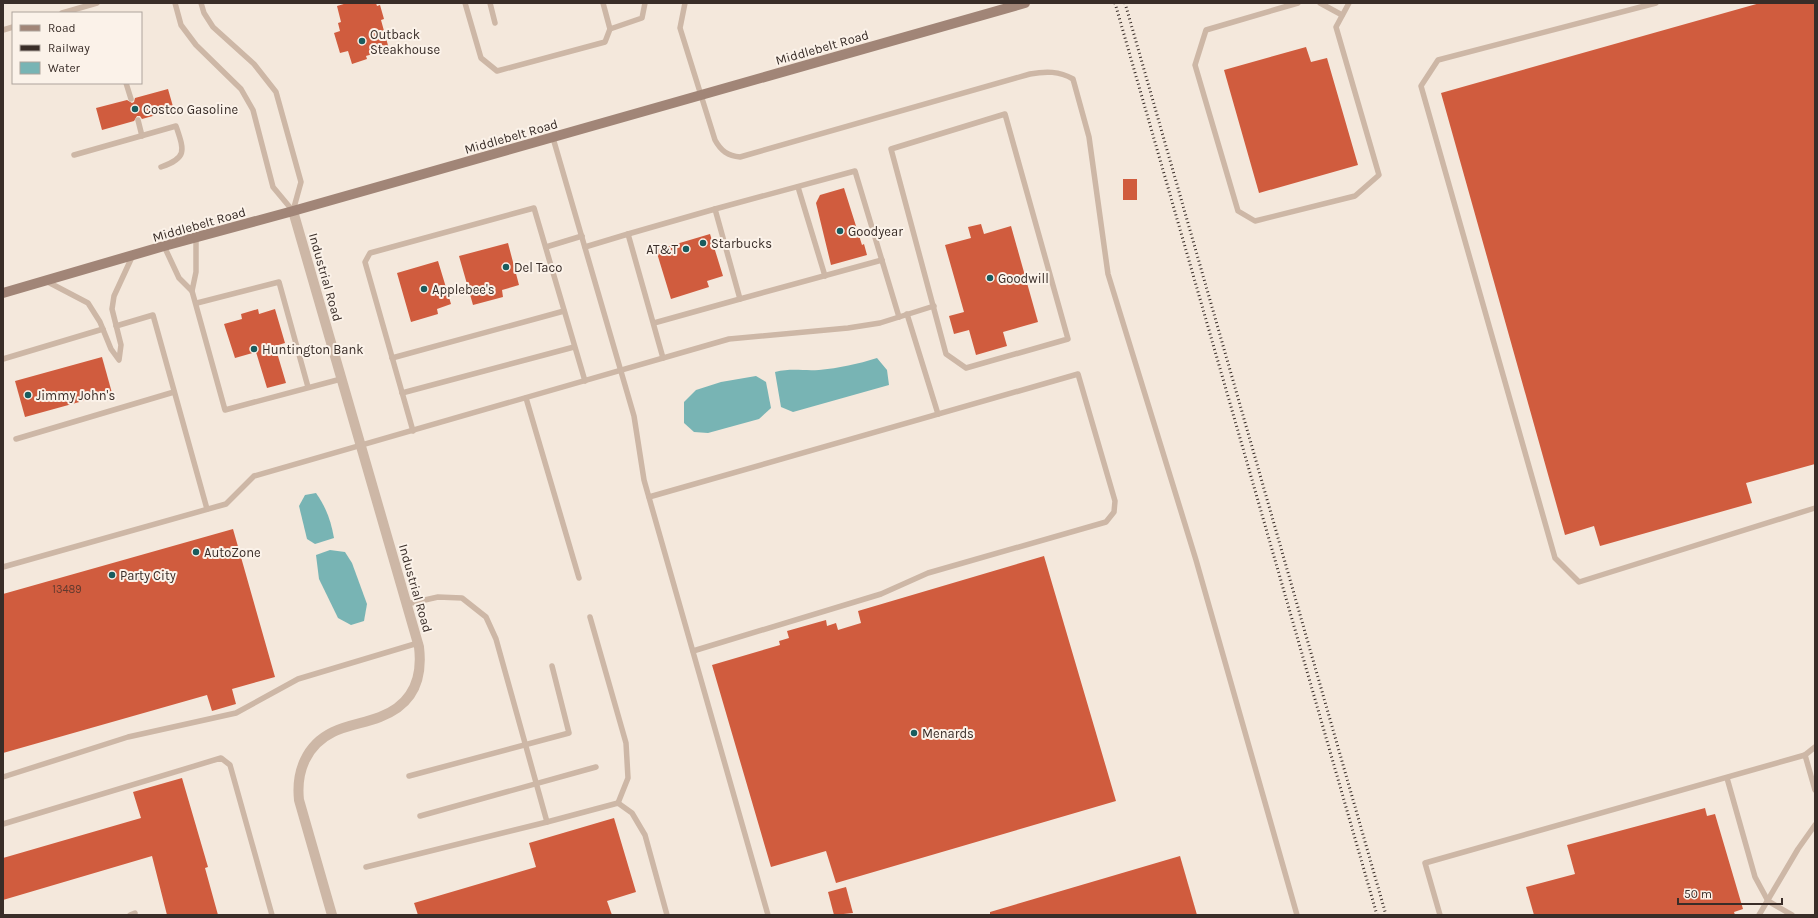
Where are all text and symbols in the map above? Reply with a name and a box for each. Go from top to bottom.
legend [12,12,142,84]
text: Road [48,21,76,35]
place label: Outback Steakhouse [370,27,441,57]
street label: Middlebelt Road [774,27,871,68]
marker: Outback Steakhouse [357,36,367,46]
text: Railway [48,41,90,55]
text: Water [48,61,81,75]
place label: Costco Gasoline [143,102,239,117]
marker: Costco Gasoline [130,104,140,114]
street label: Middlebelt Road [463,116,560,157]
street label: Middlebelt Road [151,204,248,245]
place label: Goodyear [848,224,903,239]
marker: Goodyear [835,226,845,236]
street label: Industrial Road [306,231,345,323]
place label: Starbucks [711,236,772,251]
marker: Starbucks [698,238,708,248]
place label: AT&T [646,242,678,257]
marker: AT&T [681,244,691,254]
place label: Del Taco [514,260,562,275]
marker: Del Taco [501,262,511,272]
place label: Goodwill [998,271,1049,286]
marker: Goodwill [985,273,995,283]
place label: Applebee's [432,282,495,297]
marker: Applebee's [419,284,429,294]
place label: Huntington Bank [262,342,364,357]
marker: Huntington Bank [249,344,259,354]
place label: Jimmy John's [36,388,115,403]
marker: Jimmy John's [23,390,33,400]
street label: Industrial Road [396,542,435,634]
place label: AutoZone [204,545,261,560]
marker: AutoZone [191,547,201,557]
place label: Party City [120,568,176,583]
marker: Party City [107,570,117,580]
house number: 13489 [52,583,82,596]
place label: Menards [922,726,974,741]
marker: Menards [909,728,919,738]
scale bar [1678,880,1782,906]
text: 50 m [1684,887,1712,901]

